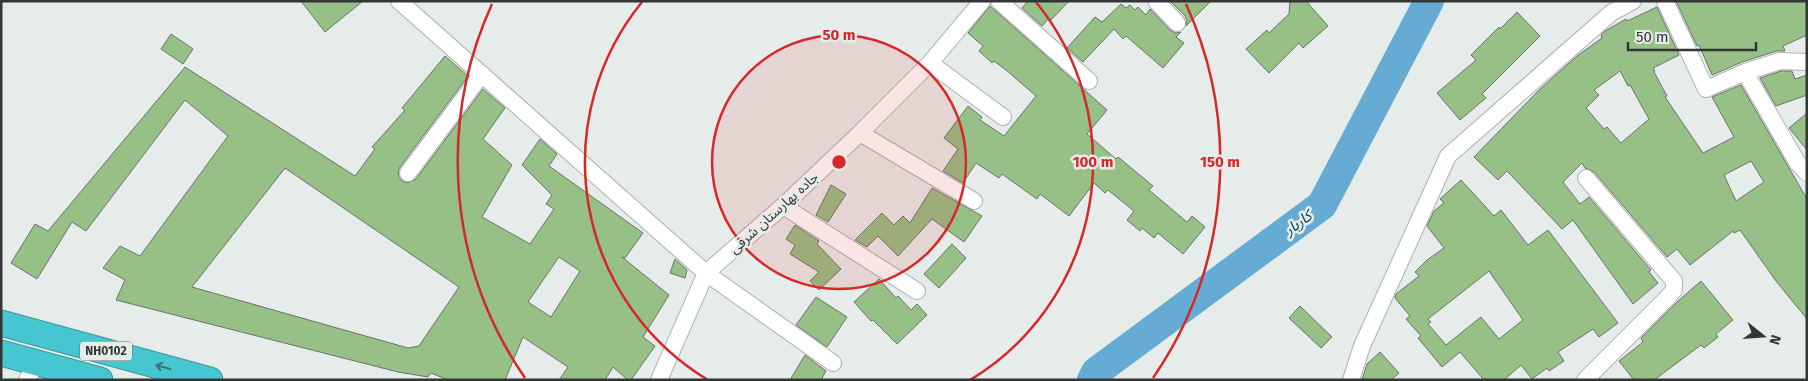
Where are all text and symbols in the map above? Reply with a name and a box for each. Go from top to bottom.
scale bar [1628,20,1756,52]
text: 50 m [822,26,856,44]
text: 50 m [1636,28,1669,46]
centre of rings [830,153,848,171]
text: 100 m [1073,153,1113,171]
text: 150 m [1200,153,1240,171]
street label: جاده بهارستان شرقی [726,168,822,258]
water label: کاربار [1280,205,1318,240]
north arrow [1738,311,1788,361]
text: N [1765,333,1784,347]
road number: NH0102 [80,342,132,361]
one-way arrow [156,362,172,371]

